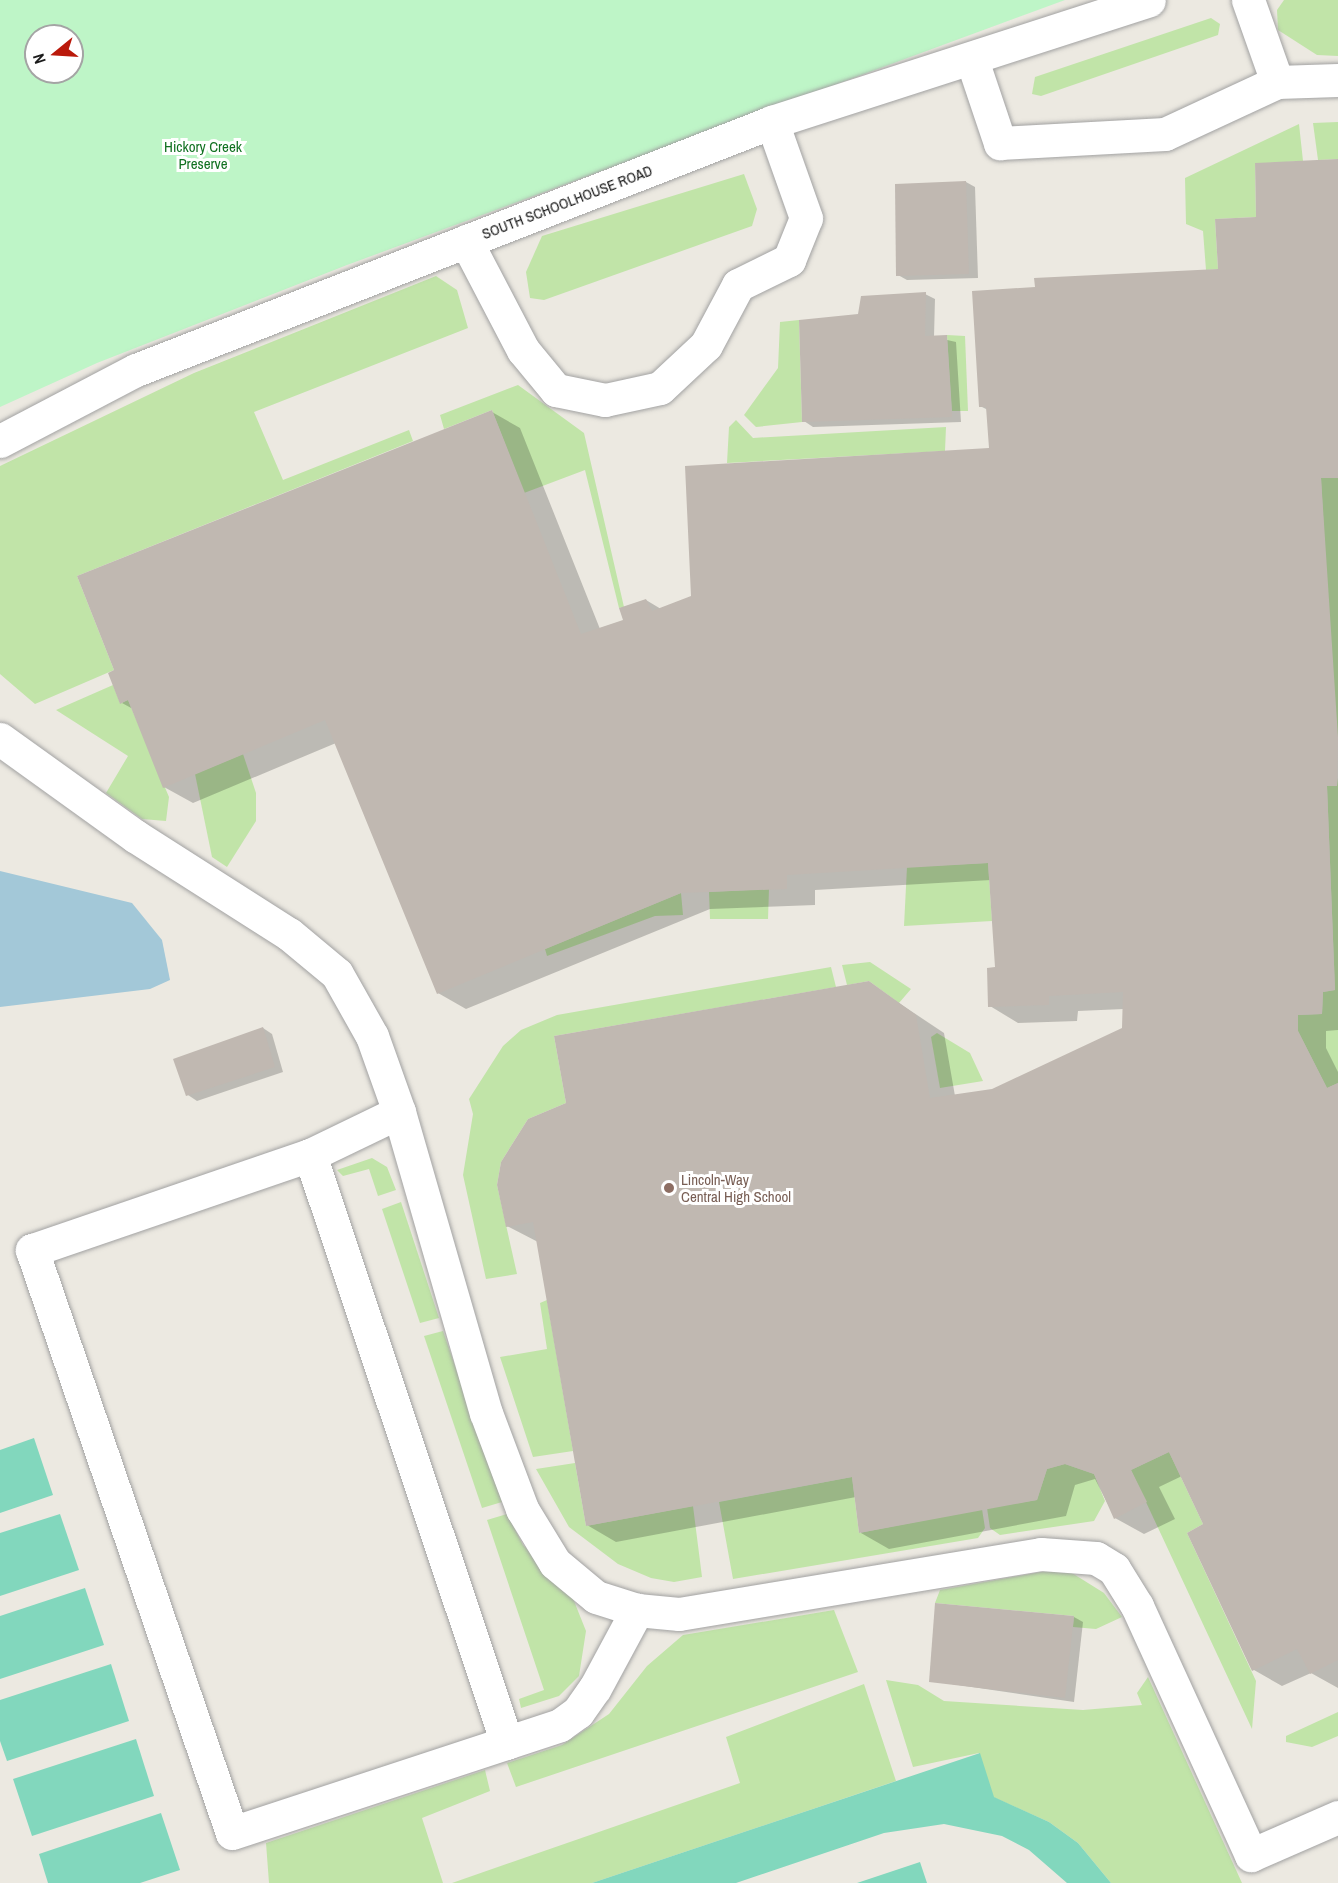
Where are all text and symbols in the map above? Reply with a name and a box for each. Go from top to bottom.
north arrow [24,24,84,84]
text: N [27,51,51,67]
park label: Hickory Creek Preserve [164,137,242,172]
street label: SOUTH SCHOOLHOUSE ROAD [479,161,655,243]
place label: Lincoln-Way Central High School [681,1170,791,1205]
marker: Lincoln-Way Central High School [662,1181,676,1195]

